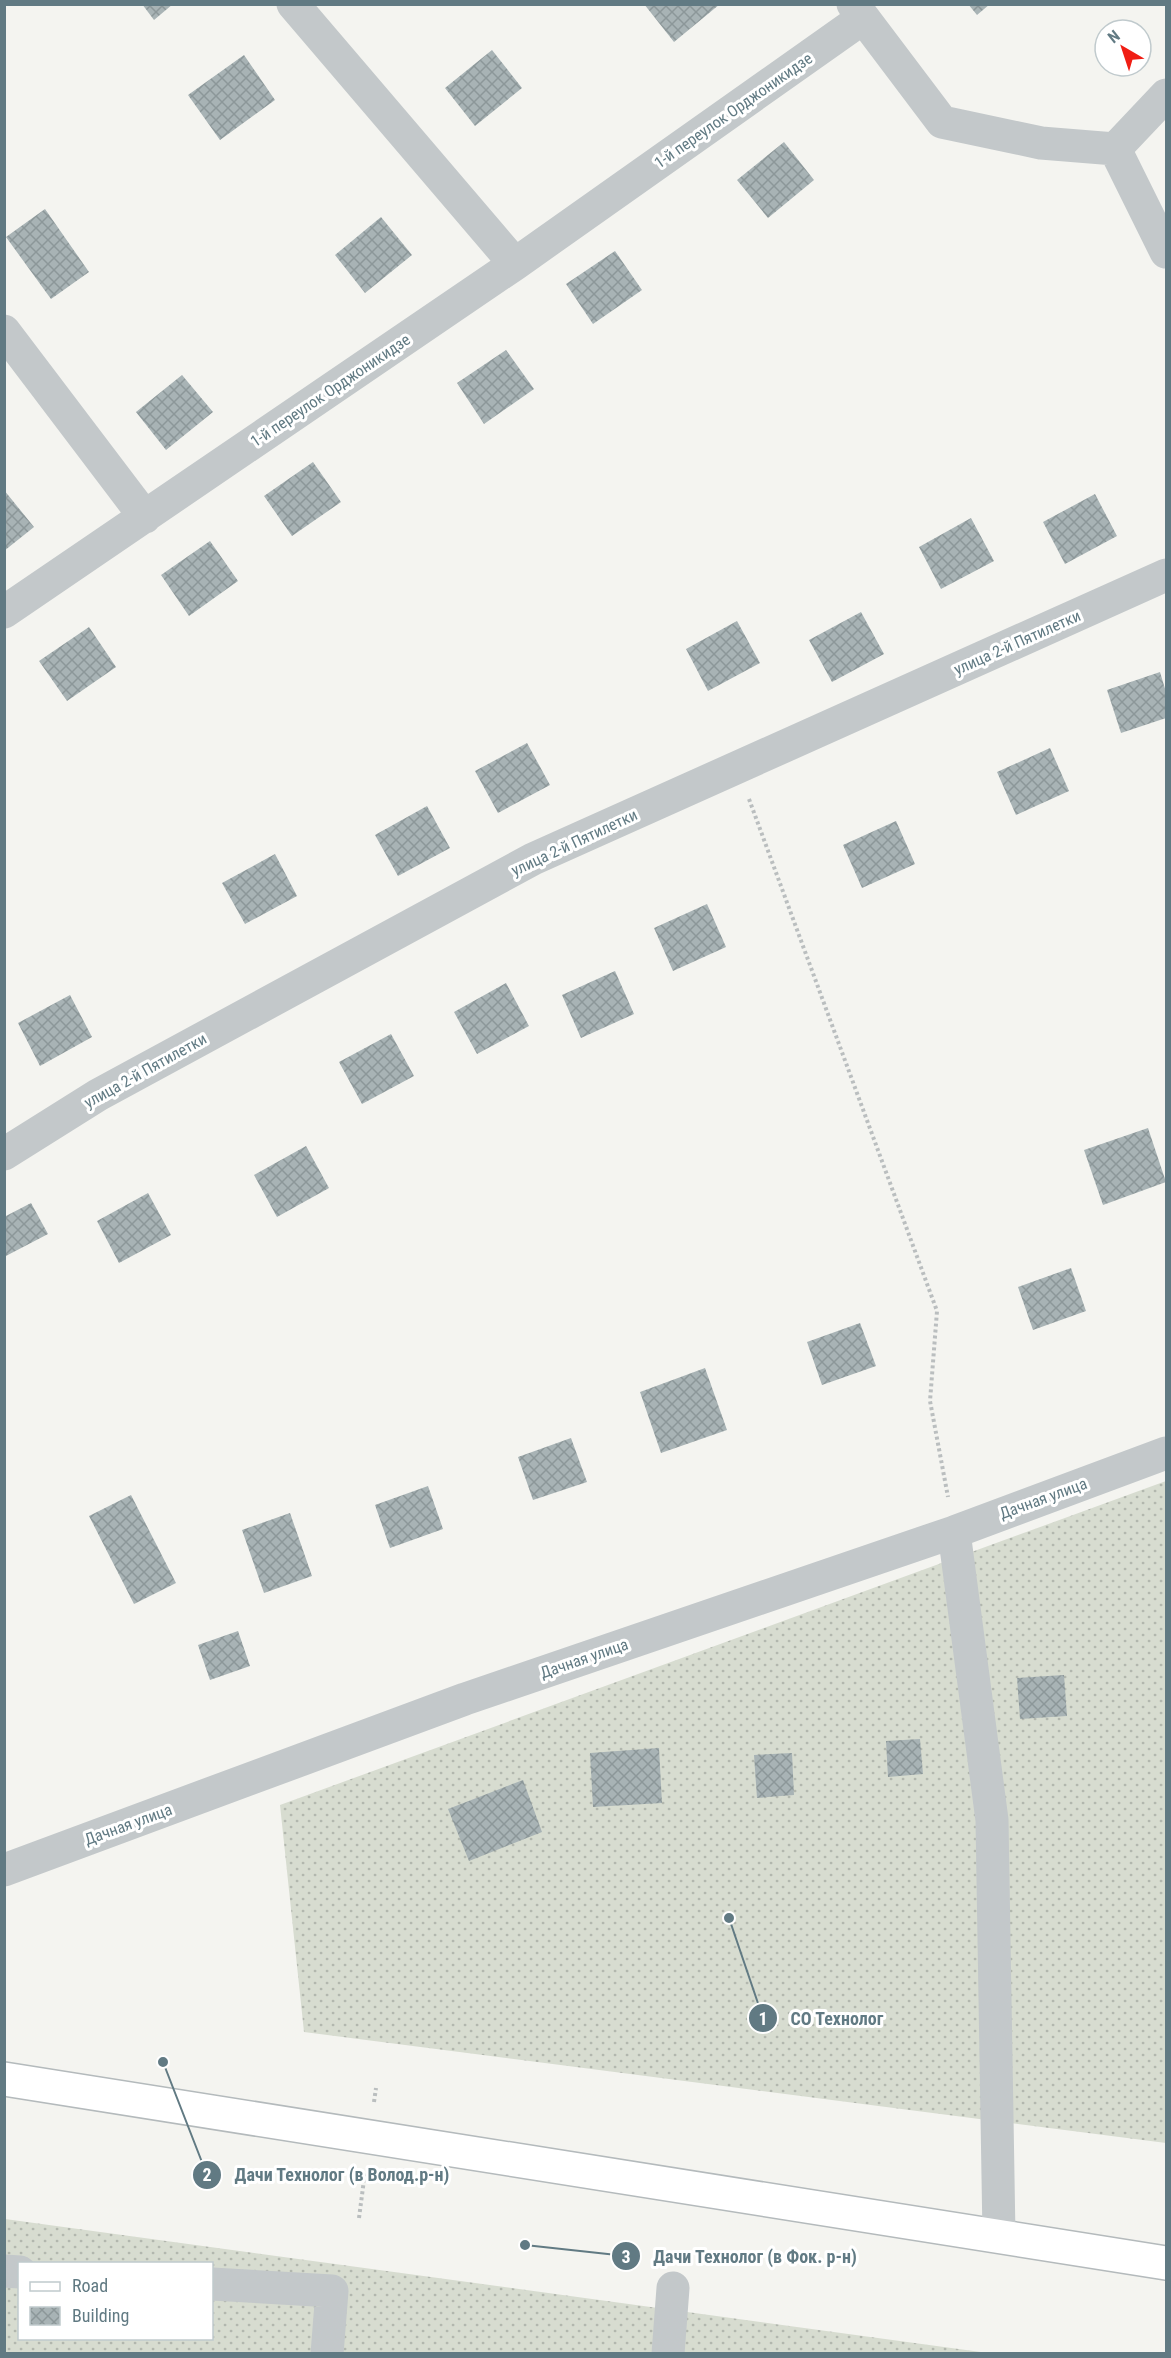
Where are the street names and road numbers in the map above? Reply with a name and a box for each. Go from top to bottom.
street label: 1-й переулок Орджоникидзе [651,49,816,172]
street label: 1-й переулок Орджоникидзе [247,330,414,451]
street label: улица 2-й Пятилетки [951,606,1084,679]
street label: улица 2-й Пятилетки [508,805,640,880]
street label: улица 2-й Пятилетки [81,1029,210,1112]
street label: Дачная улица [997,1474,1090,1523]
street label: Дачная улица [538,1635,631,1682]
street label: Дачная улица [82,1800,175,1849]

